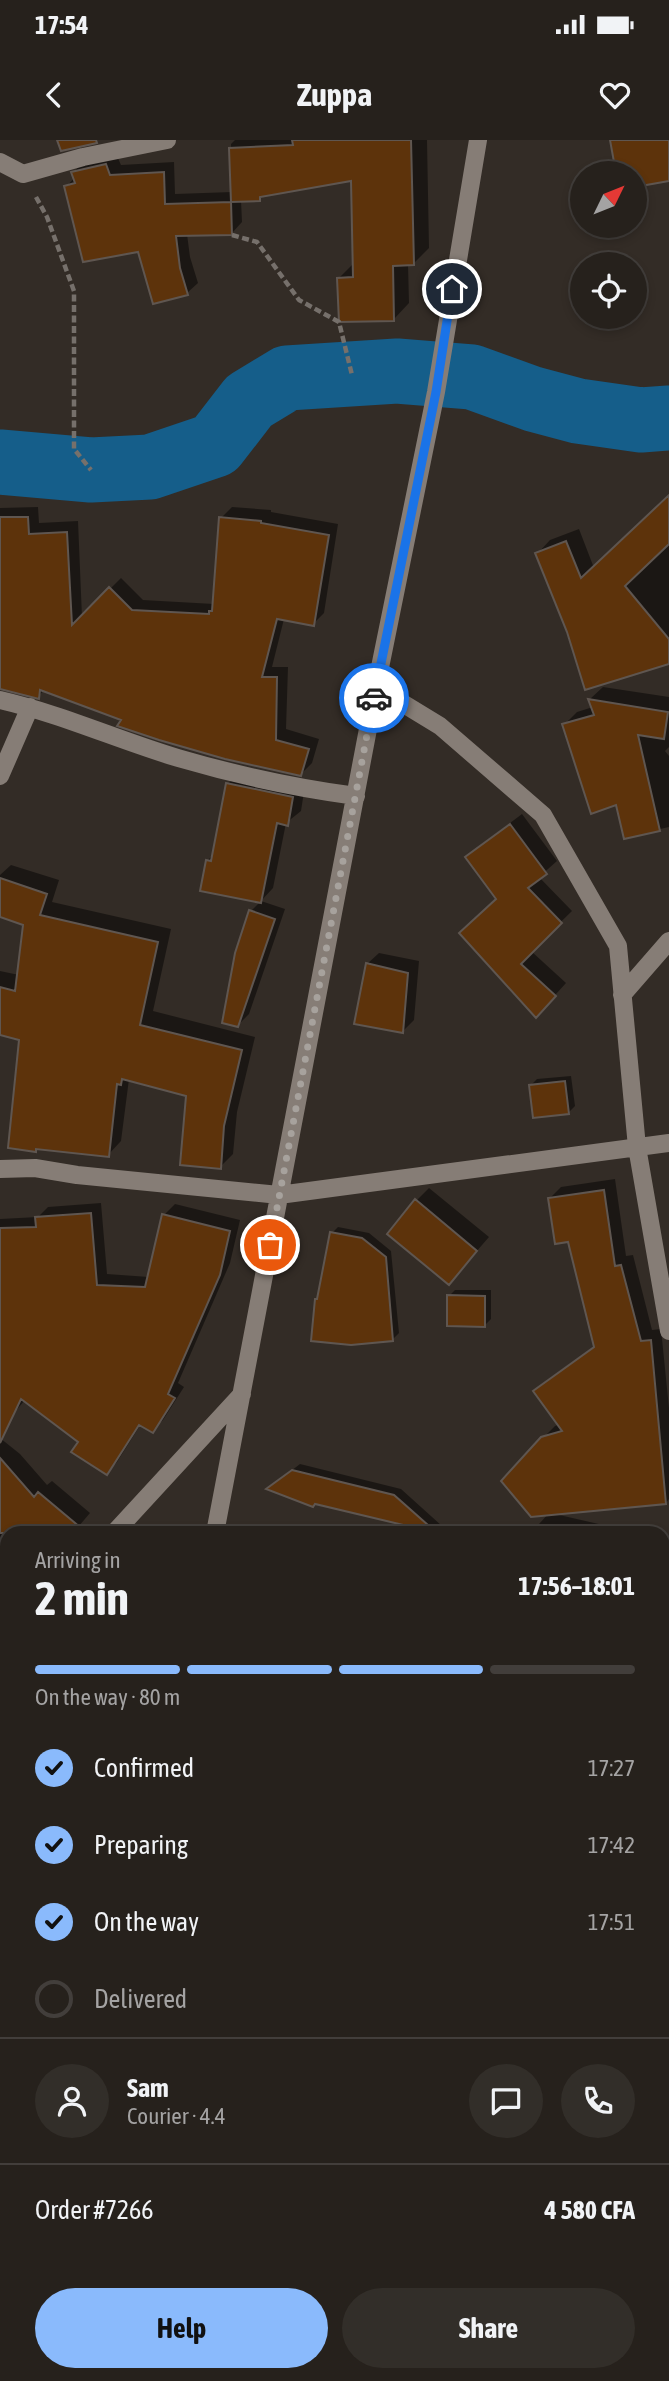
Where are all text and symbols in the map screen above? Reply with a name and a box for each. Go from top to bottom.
text: 17:54 [35,10,89,40]
icon: back [35,76,73,114]
text: Zuppa [297,76,372,113]
icon: heart [596,76,634,114]
north arrow [570,161,648,238]
map controls [570,161,647,329]
button: locate [570,252,647,329]
pin [422,259,482,319]
icon: home [433,270,471,308]
courier [339,663,409,733]
icon: car [355,679,393,717]
pin [240,1215,300,1275]
icon: bag [251,1226,289,1264]
text: Arriving in [35,1547,121,1573]
text: 17:56–18:01 [518,1571,635,1601]
text: 2 min [35,1572,129,1625]
text: On the way · 80 m [35,1684,180,1710]
icon: check [35,1749,73,1787]
text: Confirmed [94,1753,194,1783]
text: 17:27 [588,1755,635,1781]
icon: check [35,1826,73,1864]
text: Preparing [94,1830,188,1860]
text: 17:42 [588,1832,635,1858]
icon: check [35,1903,73,1941]
text: On the way [94,1907,199,1937]
text: 17:51 [588,1909,635,1935]
text: Delivered [94,1984,187,2014]
button: person [35,2064,109,2138]
button: chat [469,2064,543,2138]
button: phone [561,2064,635,2138]
text: Sam [127,2073,169,2103]
text: Courier · 4.4 [127,2103,226,2129]
text: Order #7266 [35,2195,154,2225]
text: 4 580 CFA [545,2195,635,2225]
button: Help [35,2288,328,2368]
button: Share [342,2288,635,2368]

